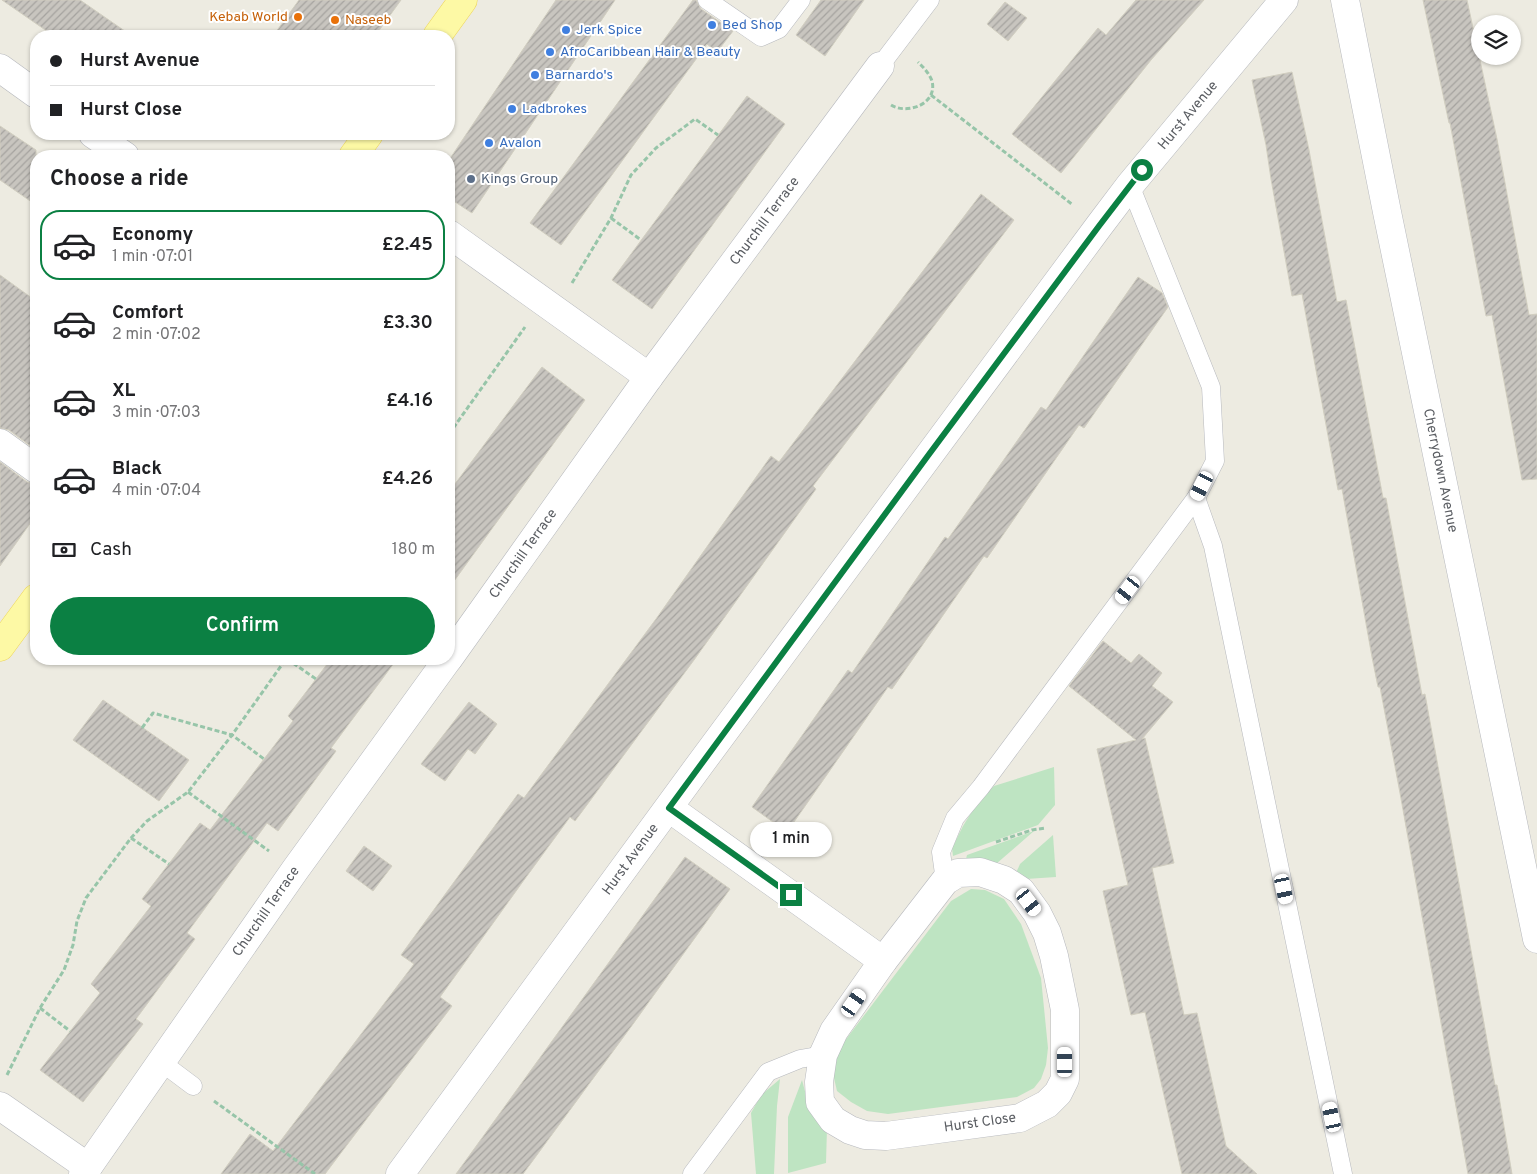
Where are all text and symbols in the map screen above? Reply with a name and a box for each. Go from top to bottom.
place label: Kebab World [209,9,288,26]
marker: Kebab World [292,11,304,23]
place label: Naseeb [345,12,392,29]
marker: Naseeb [329,14,341,26]
map controls [1471,15,1521,65]
button: layers [1471,15,1521,65]
place label: Bed Shop [722,17,782,34]
marker: Bed Shop [706,19,718,31]
place label: Jerk Spice [576,22,642,39]
marker: Jerk Spice [560,24,572,36]
place label: AfroCaribbean Hair & Beauty [560,44,741,61]
marker: AfroCaribbean Hair & Beauty [544,46,556,58]
text: Hurst Avenue [80,49,200,73]
place label: Barnardo's [545,67,613,84]
marker: Barnardo's [529,69,541,81]
street label: Hurst Avenue [1155,77,1222,153]
text: Hurst Close [80,98,182,122]
place label: Ladbrokes [522,101,587,118]
marker: Ladbrokes [506,103,518,115]
place label: Avalon [499,135,541,152]
marker: Avalon [483,137,495,149]
route start [1131,159,1153,181]
text: Choose a ride [50,166,188,193]
place label: Kings Group [481,171,558,188]
marker: Kings Group [465,173,477,185]
street label: Churchill Terrace [726,174,803,269]
icon: car [52,223,97,268]
text: Economy [112,223,193,247]
text: £2.45 [382,233,433,257]
text: 1 min · 07:01 [112,247,193,267]
icon: car [52,301,97,346]
text: Comfort [112,301,184,325]
text: £3.30 [382,311,433,335]
text: 2 min · 07:02 [112,325,201,345]
icon: car [52,379,97,424]
text: XL [112,379,135,403]
text: £4.16 [386,389,433,413]
text: 3 min · 07:03 [112,403,201,423]
street label: Cherrydown Avenue [1419,407,1461,534]
icon: car [52,457,97,502]
text: Black [112,457,162,481]
text: £4.26 [382,467,433,491]
car [1188,469,1215,503]
text: 4 min · 07:04 [112,481,201,501]
street label: Churchill Terrace [486,506,561,602]
icon: cash [50,536,78,564]
text: Cash [90,538,132,562]
text: 180 m [392,540,435,560]
car [1112,574,1143,606]
button: Confirm [50,597,435,655]
street label: Hurst Avenue [599,820,662,898]
callout: 1 min [750,822,832,858]
text: 1 min [772,829,810,849]
street label: Churchill Terrace [229,863,303,960]
car [1273,873,1294,905]
route end [780,884,802,906]
car [1013,886,1044,918]
car [839,986,868,1020]
car [1057,1047,1072,1077]
car [1321,1101,1342,1133]
street label: Hurst Close [943,1110,1017,1136]

